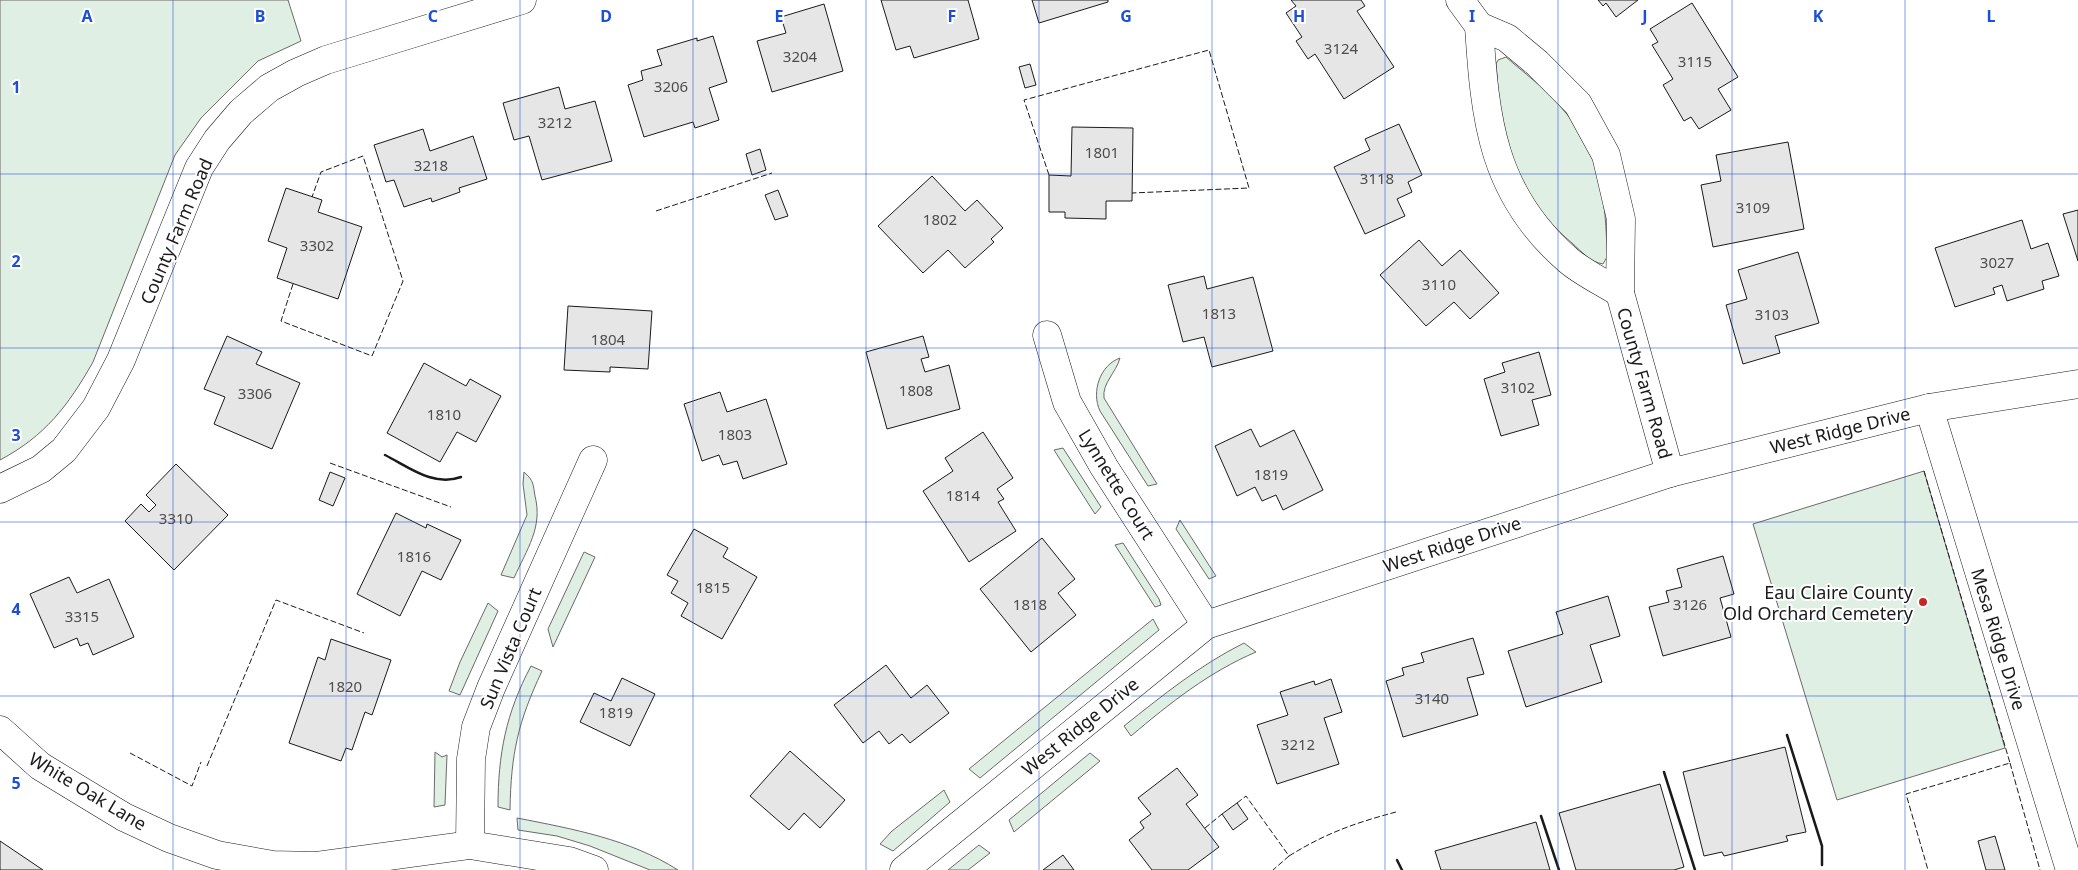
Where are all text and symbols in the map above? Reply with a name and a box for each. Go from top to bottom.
text: A [81,5,93,27]
text: B [255,5,265,27]
text: C [428,5,438,27]
text: D [600,5,612,27]
text: E [775,5,784,27]
text: F [948,5,956,27]
text: G [1120,5,1132,27]
text: H [1293,5,1305,27]
text: I [1469,5,1475,27]
text: J [1640,5,1648,27]
text: K [1813,5,1824,27]
text: L [1987,5,1996,27]
house number: 3124 [1324,38,1359,58]
house number: 3204 [783,46,818,66]
house number: 3115 [1678,51,1712,71]
text: 1 [11,76,21,98]
house number: 3206 [654,76,688,96]
house number: 3212 [538,112,572,132]
house number: 1801 [1085,142,1119,162]
street label: County Farm Road [134,154,218,308]
house number: 3218 [414,155,448,175]
house number: 3118 [1360,168,1394,188]
house number: 3109 [1736,197,1770,217]
house number: 1802 [923,209,957,229]
house number: 3302 [300,235,334,255]
text: 2 [11,250,21,272]
house number: 3027 [1980,252,2014,272]
house number: 3110 [1422,274,1456,294]
house number: 1813 [1202,303,1236,323]
street label: County Farm Road [1612,304,1678,462]
house number: 3103 [1755,304,1789,324]
house number: 1804 [591,329,626,349]
house number: 3102 [1501,377,1535,397]
house number: 1808 [899,380,933,400]
house number: 3306 [238,383,272,403]
street label: West Ridge Drive [1767,401,1913,459]
house number: 1810 [427,404,461,424]
text: 3 [11,424,21,446]
house number: 1803 [718,424,752,444]
street label: Lynnette Court [1073,424,1161,544]
house number: 1819 [1254,464,1288,484]
house number: 1814 [946,485,981,505]
house number: 3310 [159,508,193,528]
street label: West Ridge Drive [1380,510,1524,578]
house number: 1816 [397,546,431,566]
street label: Mesa Ridge Drive [1966,565,2032,713]
house number: 1815 [696,577,730,597]
place label: Eau Claire County Old Orchard Cemetery [1723,580,1914,625]
street label: Sun Vista Court [474,583,547,712]
house number: 1818 [1013,594,1047,614]
house number: 3126 [1673,594,1707,614]
marker: Eau Claire County Old Orchard Cemetery [1917,596,1929,608]
text: 4 [11,598,21,620]
house number: 3315 [65,606,99,626]
street label: West Ridge Drive [1017,671,1143,781]
house number: 1820 [328,676,362,696]
house number: 3140 [1415,688,1449,708]
house number: 1819 [599,702,633,722]
house number: 3212 [1281,734,1315,754]
street label: White Oak Lane [25,746,151,836]
text: 5 [11,772,21,794]

